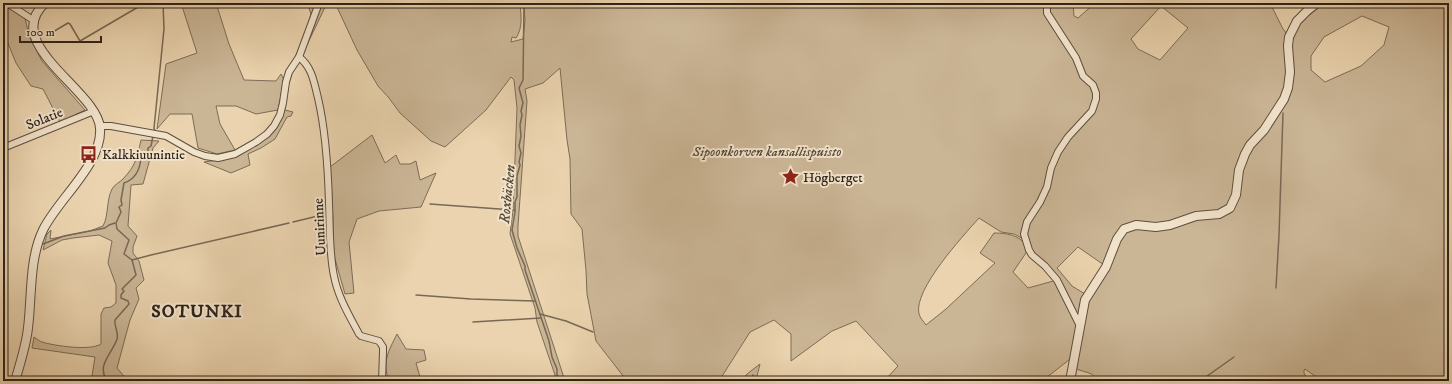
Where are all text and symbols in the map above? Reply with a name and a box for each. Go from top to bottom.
scale bar [20,18,101,44]
text: 100 m [26,25,55,40]
street label: Solatie [23,103,66,134]
park label: Sipoonkorven kansallispuisto [692,143,841,161]
bus stop icon: Kalkkiuunintie [79,144,99,164]
place label: Kalkkiuunintie [102,146,185,164]
water label: Roxbäcken [495,163,520,225]
place icon: Högberget [780,167,800,187]
place label: Högberget [803,169,863,187]
street label: Uunirinne [309,198,330,256]
district label: SOTUNKI [151,301,243,323]

